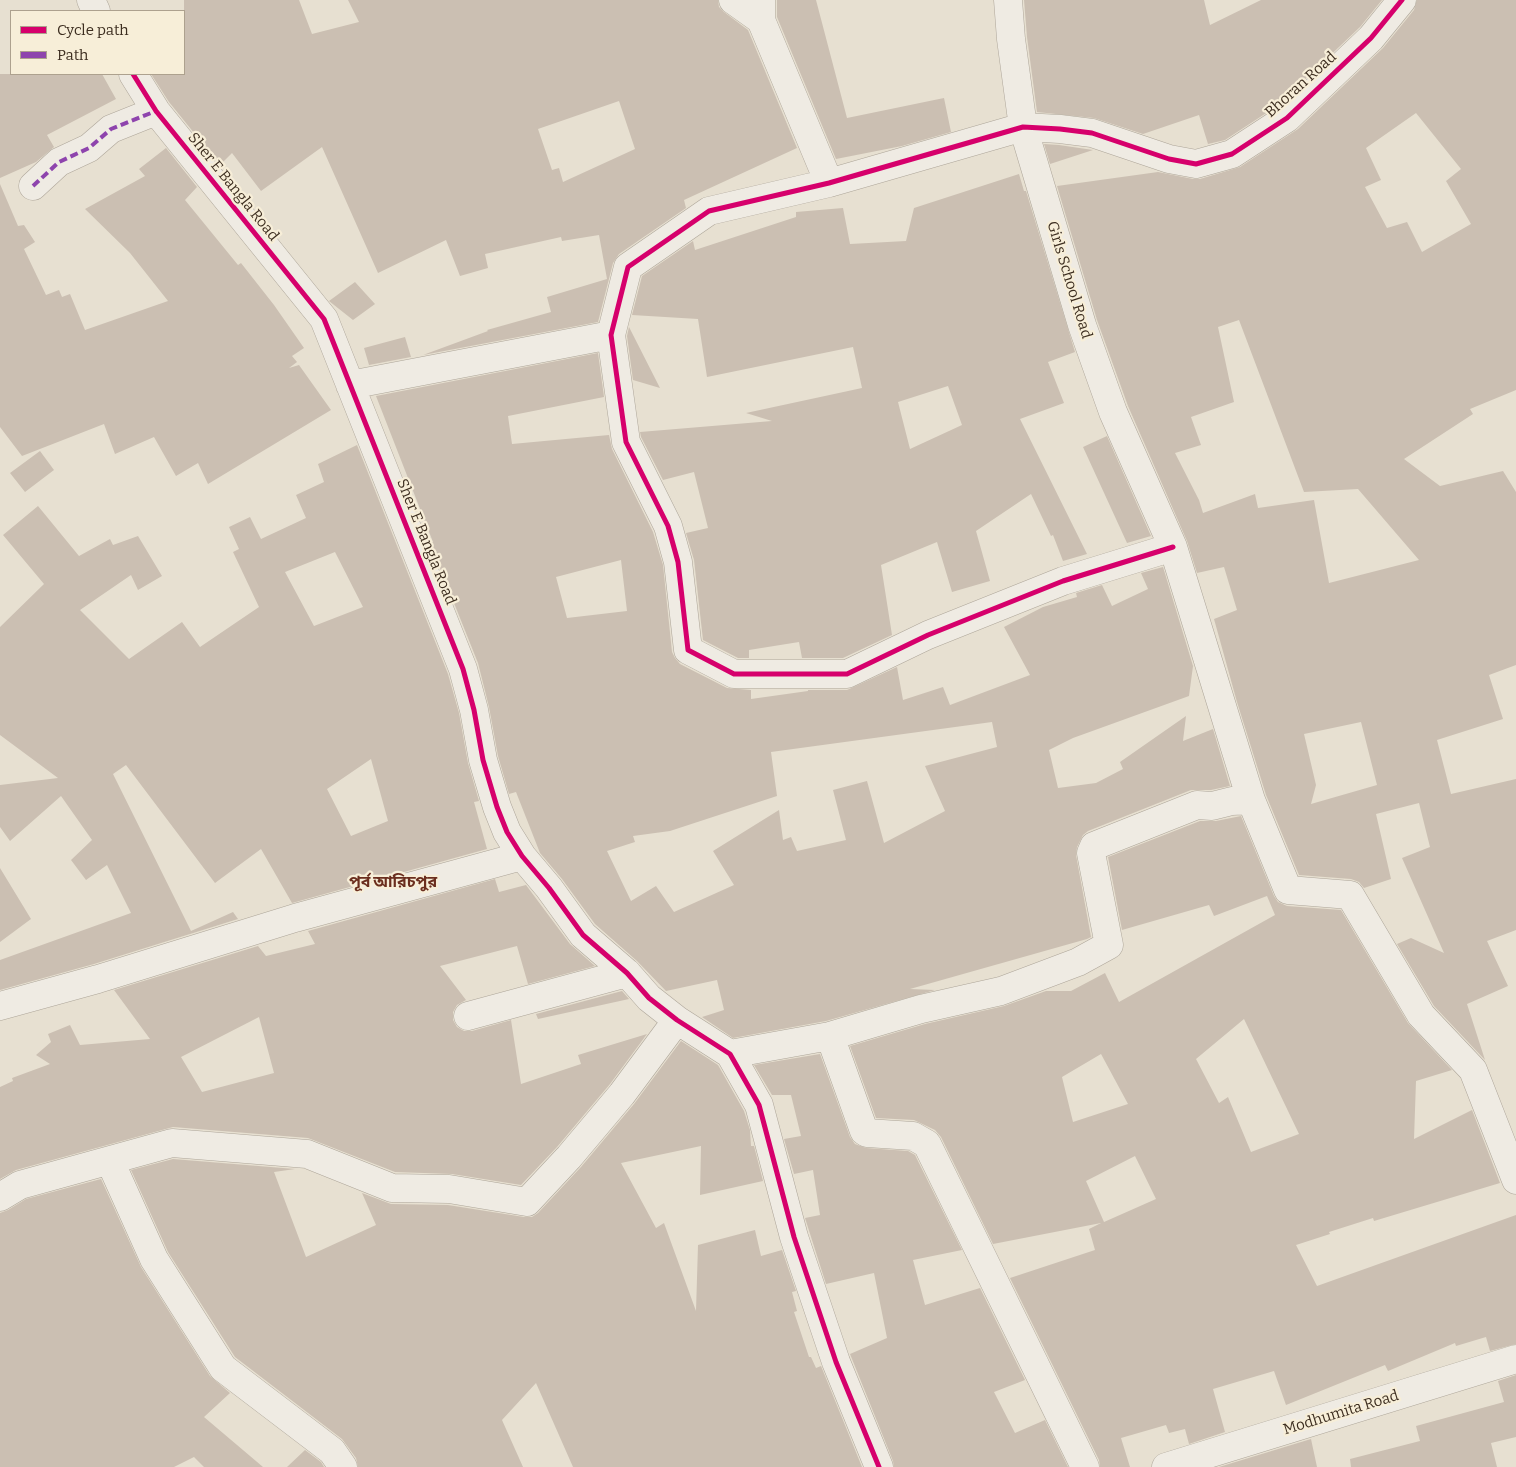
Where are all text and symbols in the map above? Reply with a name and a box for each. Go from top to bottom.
legend [10,10,185,75]
text: Cycle path [57,21,129,39]
text: Path [57,46,88,64]
street label: Bhoran Road [1262,48,1340,122]
street label: Sher E Bangla Road [184,129,282,245]
street label: Girls School Road [1043,219,1095,341]
street label: Sher E Bangla Road [393,476,459,608]
district label: পূর্ব আরিচপুর [349,873,437,893]
street label: Modhumita Road [1281,1387,1401,1439]

